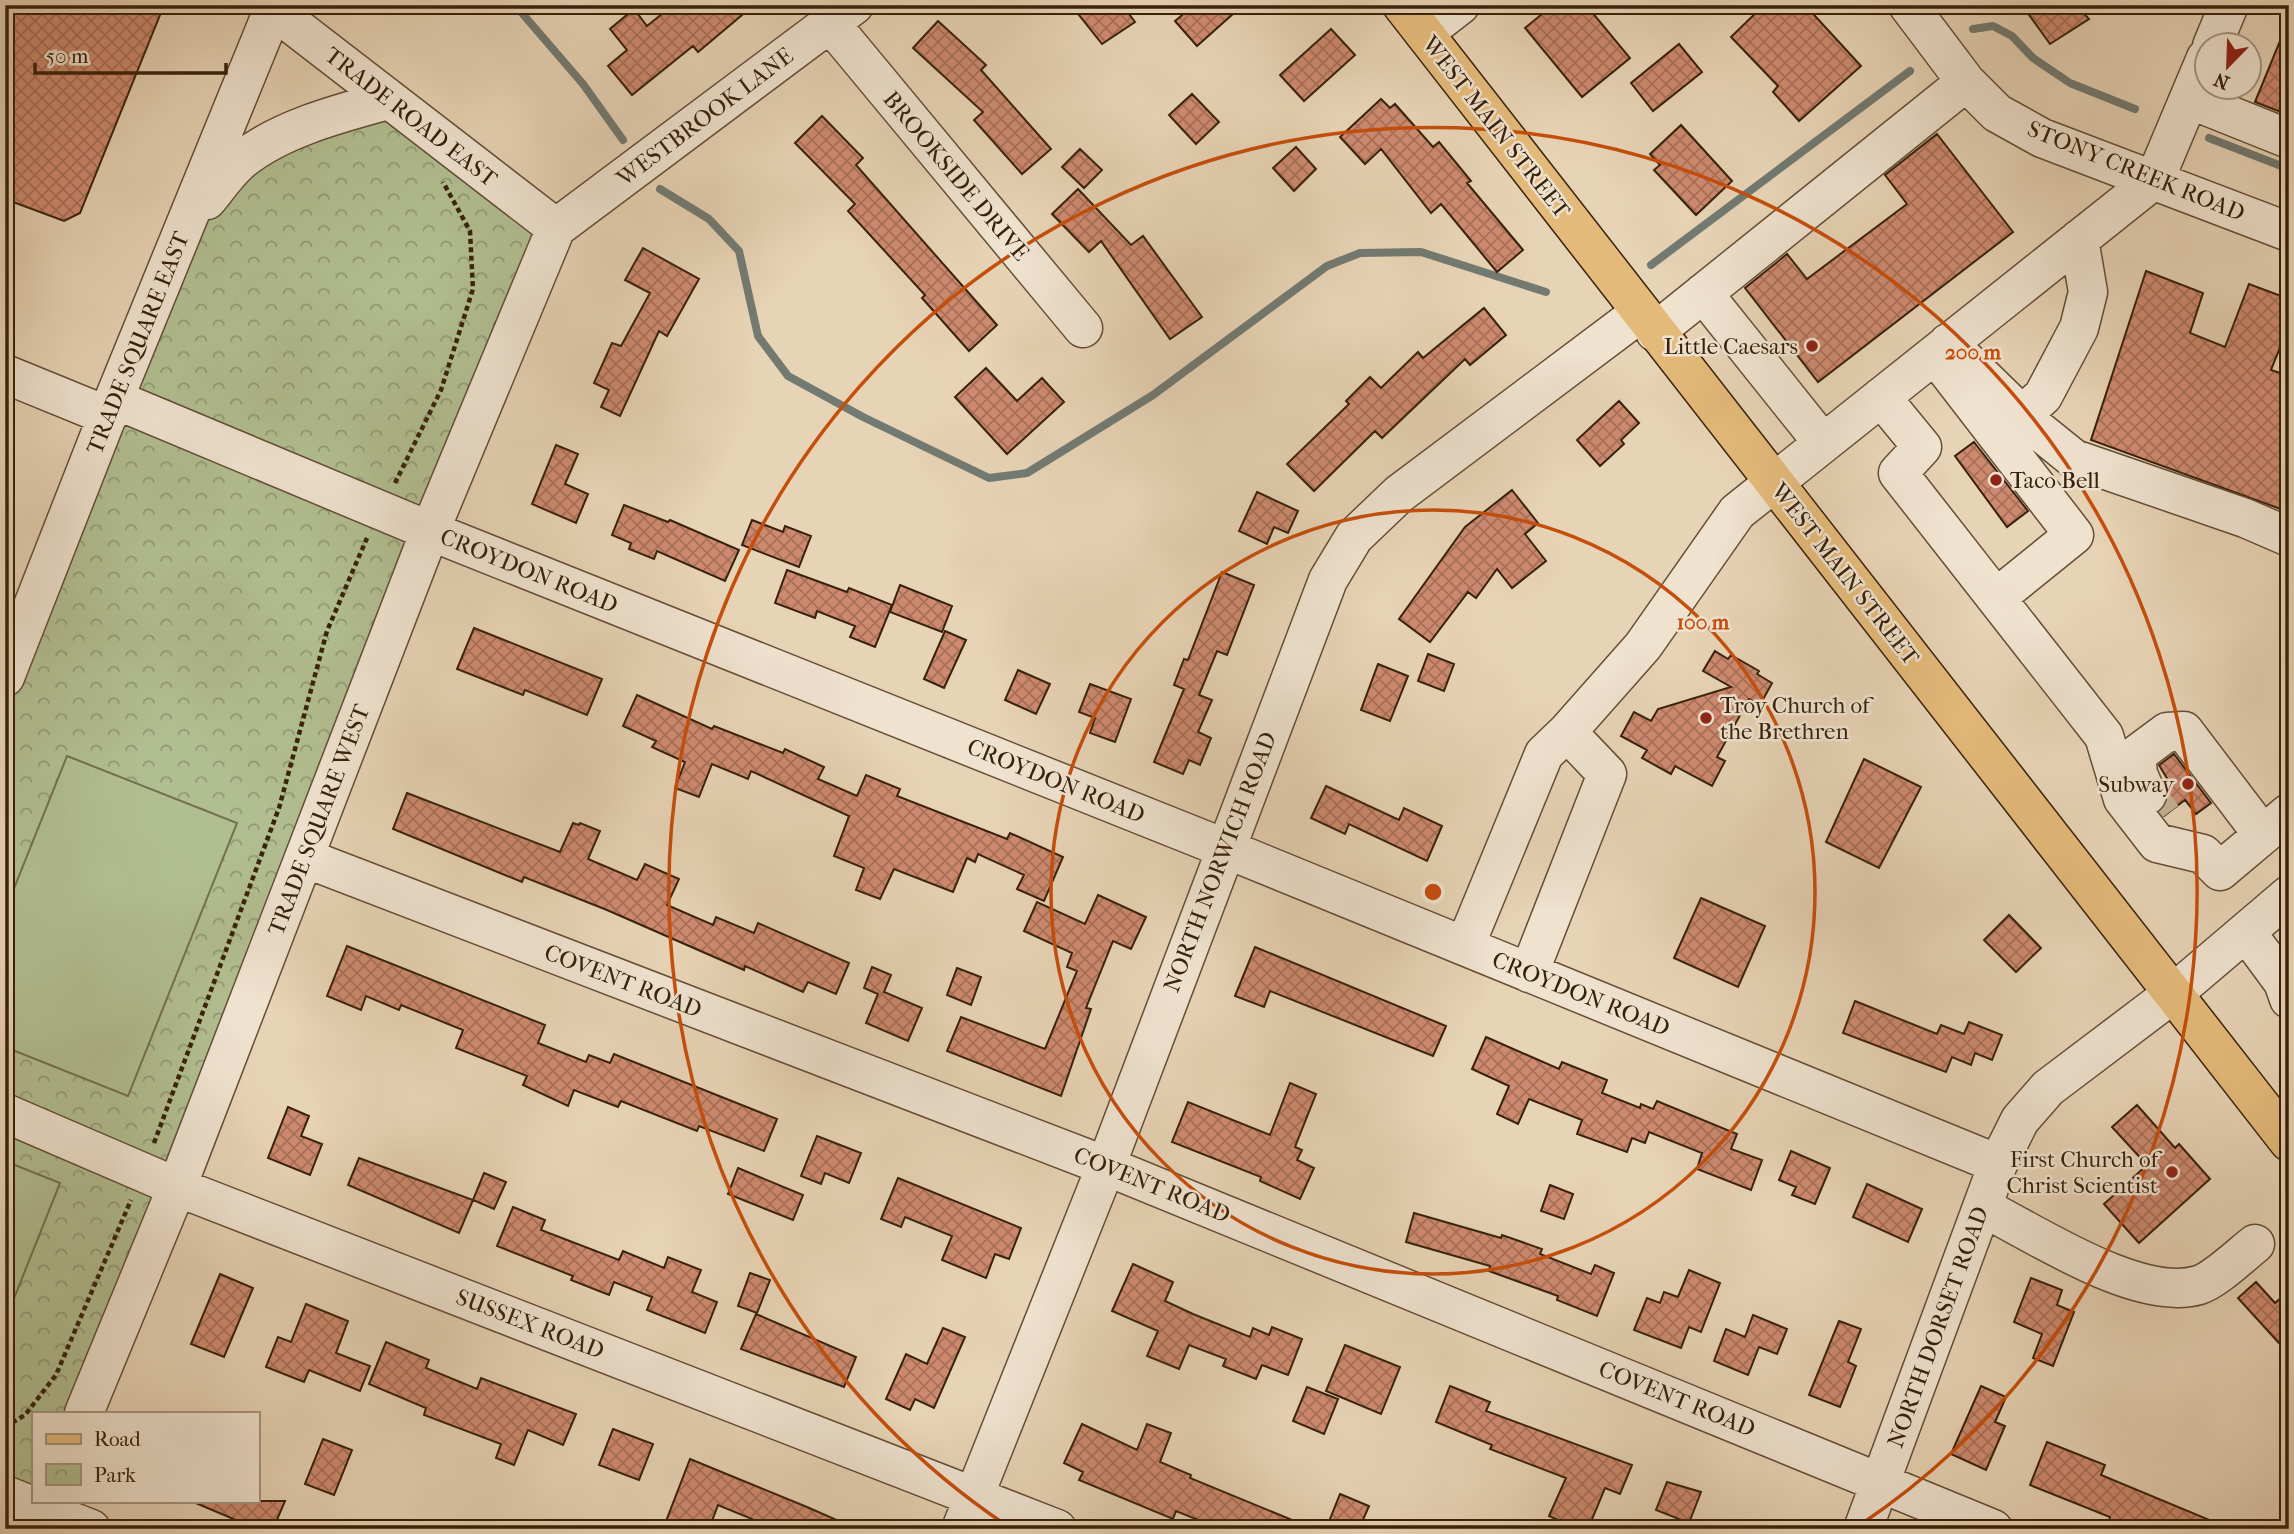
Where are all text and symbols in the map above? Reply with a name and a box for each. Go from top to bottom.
street label: WEST MAIN STREET [1416,30,1576,224]
scale bar [35,32,226,76]
north arrow [2192,32,2262,102]
street label: TRADE ROAD EAST [320,41,503,193]
street label: WESTBROOK LANE [611,42,798,193]
text: 50 m [46,44,89,68]
text: N [2210,68,2233,94]
street label: BROOKSIDE DRIVE [877,86,1035,266]
street label: STONY CREEK ROAD [2023,115,2249,227]
street label: TRADE SQUARE EAST [81,227,195,458]
place label: Little Caesars [1664,333,1798,360]
marker: Little Caesars [1804,338,1820,354]
text: 200 m [1945,340,2002,364]
place label: Taco Bell [2010,467,2101,494]
marker: Taco Bell [1988,472,2004,488]
street label: WEST MAIN STREET [1765,477,1925,671]
street label: CROYDON ROAD [436,523,622,619]
text: 100 m [1677,610,1730,634]
place label: Troy Church of the Brethren [1720,692,1874,745]
street label: TRADE SQUARE WEST [262,700,376,939]
marker: Troy Church of the Brethren [1698,710,1714,726]
street label: NORTH NORWICH ROAD [1158,728,1282,996]
street label: CROYDON ROAD [963,733,1149,829]
place label: Subway [2098,771,2175,798]
marker: Subway [2180,776,2196,792]
centre of rings [1421,880,1445,904]
street label: COVENT ROAD [541,939,705,1023]
street label: CROYDON ROAD [1488,946,1674,1042]
street label: COVENT ROAD [1070,1141,1234,1229]
place label: First Church of Christ Scientist [2006,1146,2162,1199]
marker: First Church of Christ Scientist [2164,1164,2180,1180]
street label: NORTH DORSET ROAD [1882,1203,1994,1451]
street label: SUSSEX ROAD [452,1283,608,1365]
street label: COVENT ROAD [1595,1355,1759,1443]
legend [32,1412,259,1502]
text: Road [94,1427,141,1451]
text: Park [94,1463,136,1487]

